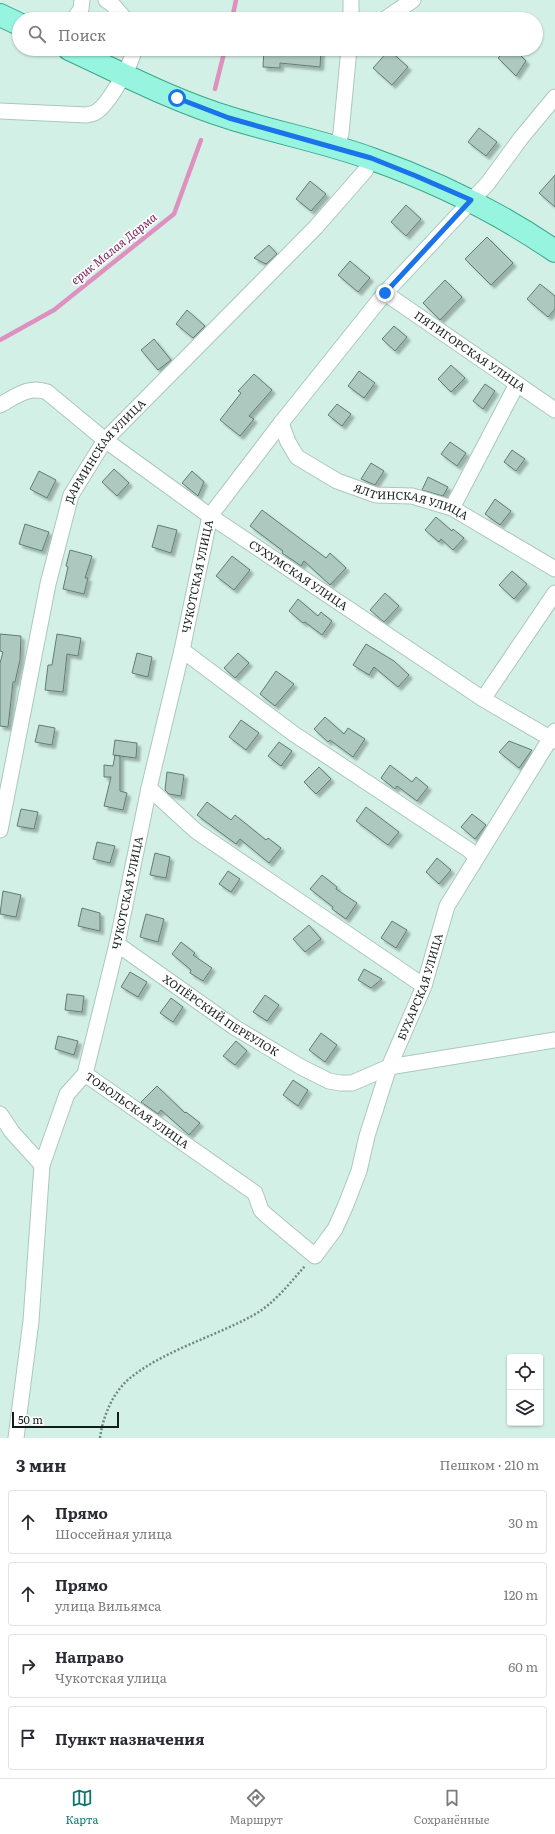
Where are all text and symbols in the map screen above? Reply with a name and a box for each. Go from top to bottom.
search box [12,12,543,56]
icon: search [26,23,48,45]
text: Поиск [58,23,106,46]
route start [168,89,186,107]
water label: ерик Малая Дарма [67,208,160,289]
route end [376,284,394,302]
street label: ПЯТИГОРСКАЯ УЛИЦА [412,307,529,395]
street label: ДАРМИНСКАЯ УЛИЦА [60,395,149,505]
street label: ЯЛТИНСКАЯ УЛИЦА [352,479,472,523]
street label: ЧУКОТСКАЯ УЛИЦА [177,518,216,635]
street label: СУХУМСКАЯ УЛИЦА [246,535,352,613]
street label: ЧУКОТСКАЯ УЛИЦА [107,835,146,951]
street label: БУХАРСКАЯ УЛИЦА [393,931,446,1042]
street label: ХОПЁРСКИЙ ПЕРЕУЛОК [160,970,282,1059]
street label: ТОБОЛЬСКАЯ УЛИЦА [83,1068,193,1152]
map controls [507,1354,543,1426]
button: locate [507,1354,543,1390]
button: layers [507,1390,543,1426]
scale bar [12,1410,119,1429]
text: 50 m [18,1411,43,1427]
text: 3 мин [16,1452,66,1477]
text: Пешком · 210 m [440,1455,539,1474]
text: Прямо [55,1501,108,1524]
icon: ahead [17,1511,39,1533]
text: 30 m [508,1513,538,1532]
text: Шоссейная улица [55,1524,172,1543]
text: Прямо [55,1573,108,1596]
icon: ahead [17,1583,39,1605]
text: 120 m [503,1585,538,1604]
text: улица Вильямса [55,1596,161,1615]
text: Направо [55,1645,124,1668]
icon: right [17,1655,39,1677]
text: 60 m [508,1657,538,1676]
text: Чукотская улица [55,1668,167,1687]
icon: arrive [17,1727,39,1749]
text: Пункт назначения [55,1727,205,1750]
tab: Карта [65,1787,98,1827]
tab: Маршрут [229,1787,283,1827]
tab: Сохранённые [414,1787,490,1827]

